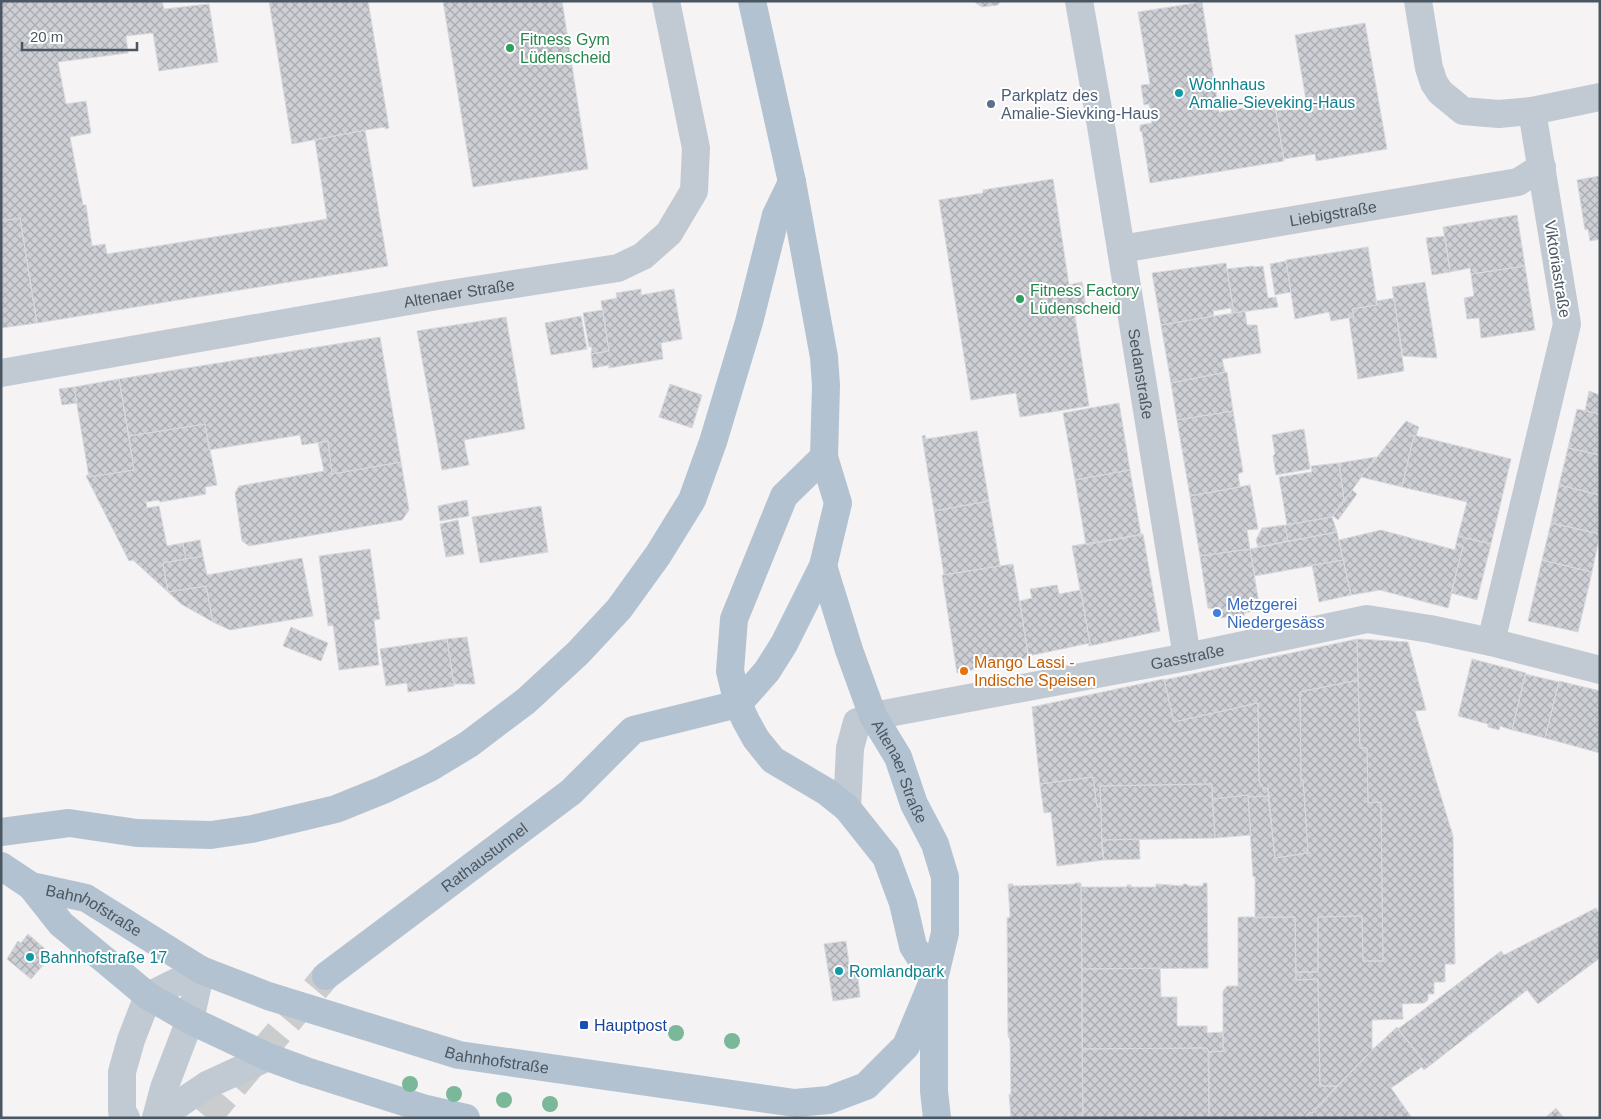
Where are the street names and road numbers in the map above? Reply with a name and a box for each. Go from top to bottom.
street label: Liebigstraße [1288,198,1378,229]
street label: Viktoriastraße [1541,219,1574,319]
street label: Altenaer Straße [402,276,516,311]
street label: Sedanstraße [1125,327,1156,421]
street label: Gasstraße [1149,641,1226,673]
street label: Altenaer Straße [868,717,931,826]
street label: Rathaustunnel [438,820,531,895]
street label: Bahnhofstraße [44,881,145,940]
street label: Bahnhofstraße [443,1043,550,1077]

